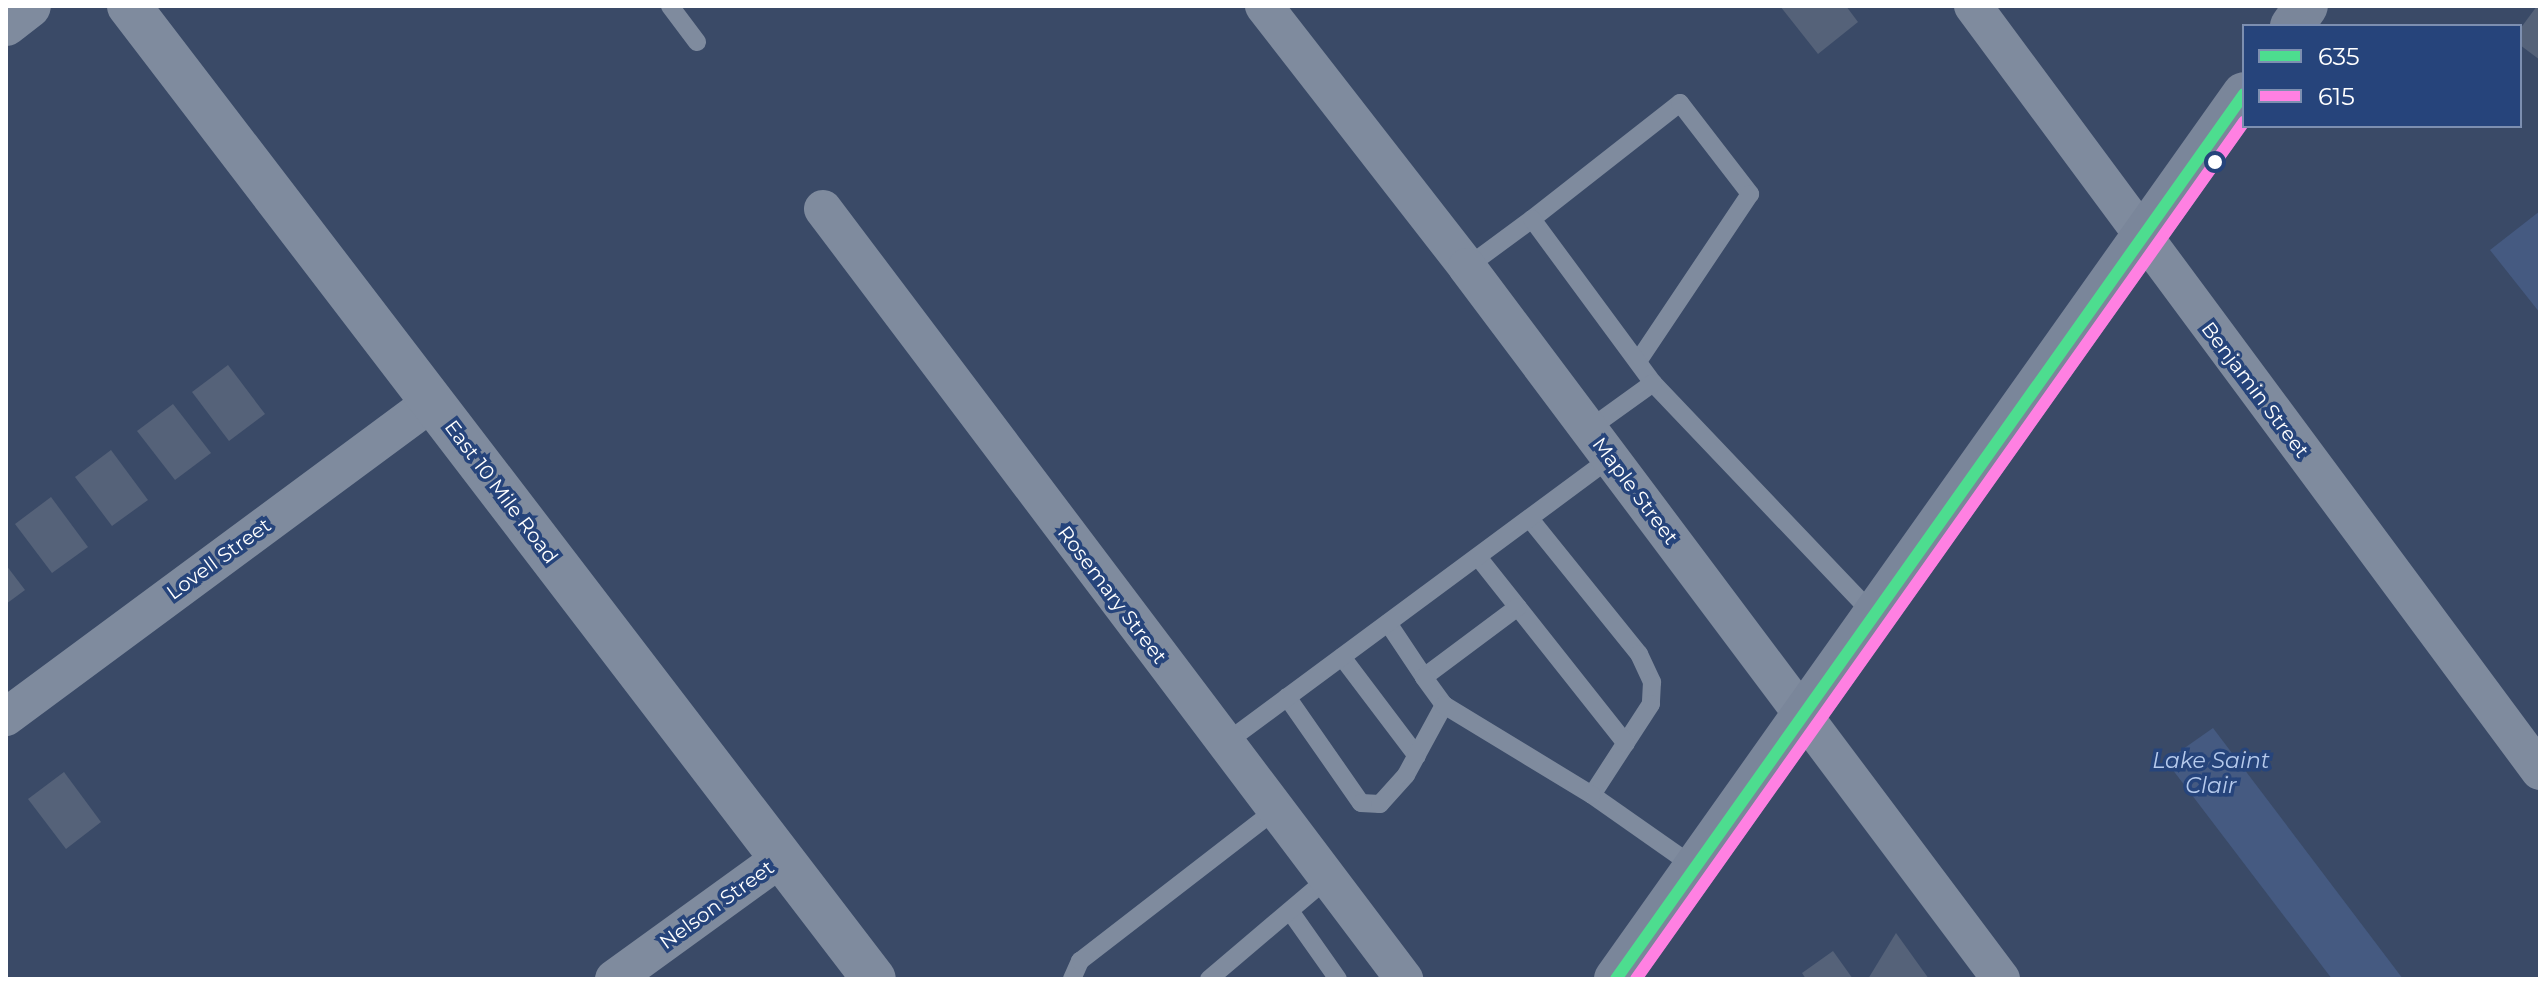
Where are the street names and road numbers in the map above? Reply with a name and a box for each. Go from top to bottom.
street label: Benjamin Street [2196,317,2314,463]
street label: East 10 Mile Road [439,416,563,568]
street label: Maple Street [1587,433,1683,549]
street label: Lovell Street [162,513,276,605]
street label: Rosemary Street [1052,521,1172,669]
street label: Nelson Street [655,856,779,954]

